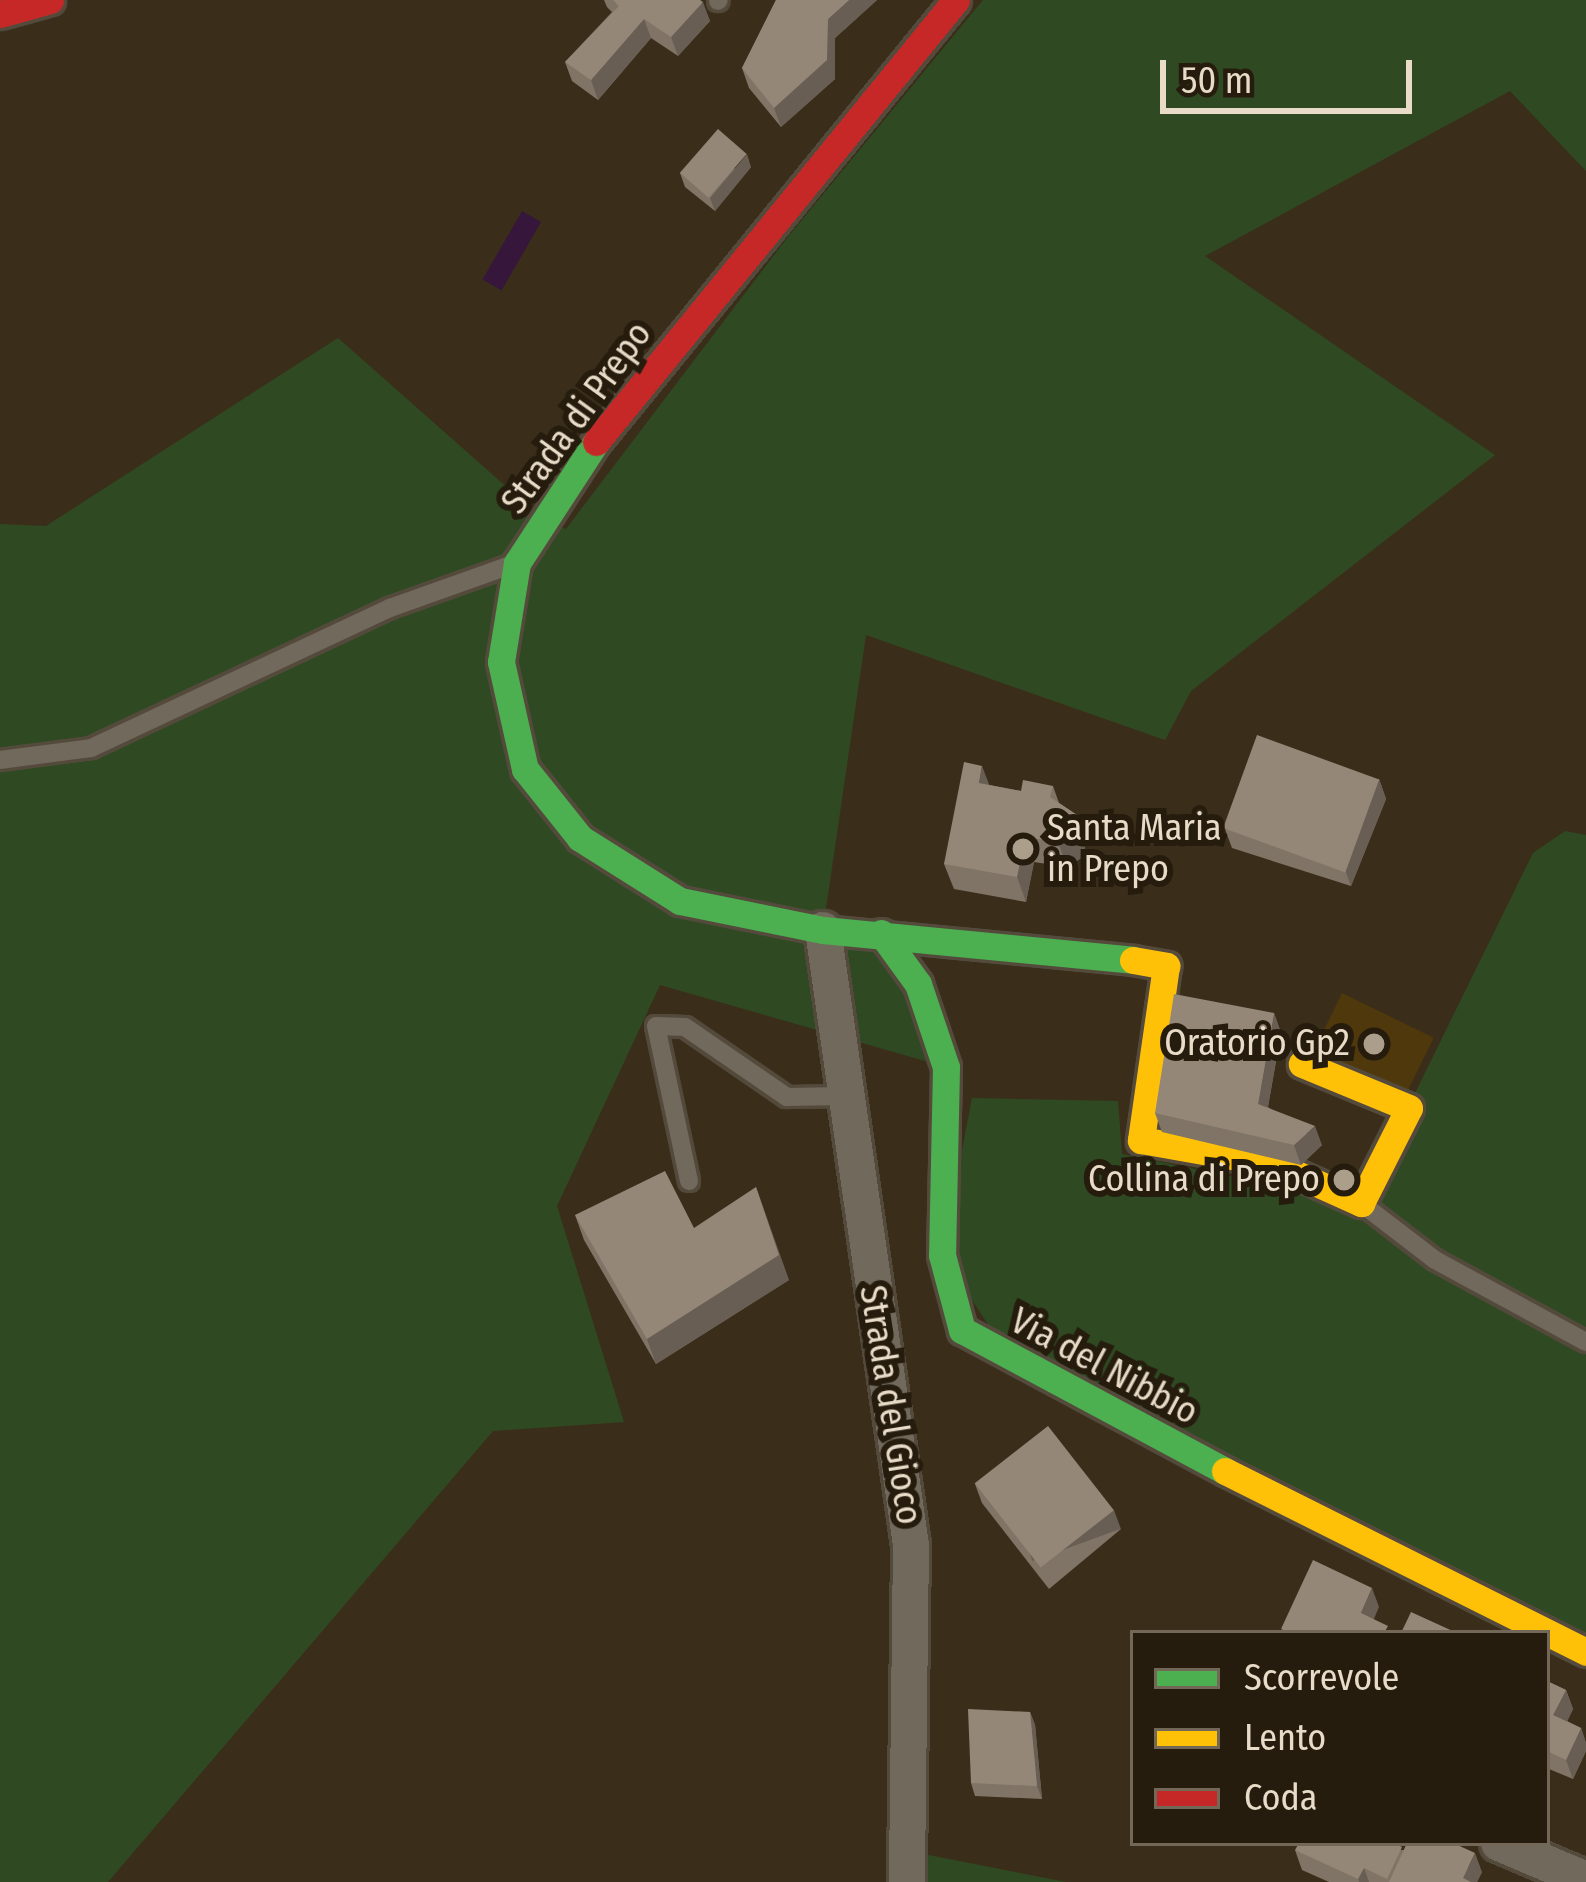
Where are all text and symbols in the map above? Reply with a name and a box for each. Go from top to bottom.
scale bar [1166,36,1418,110]
text: 50 m [1181,59,1252,103]
street label: Strada di Prepo [493,314,661,522]
place label: Santa Maria in Prepo [1047,806,1222,891]
marker: Santa Maria in Prepo [1010,836,1036,862]
place label: Oratorio Gp2 [1164,1022,1350,1066]
marker: Oratorio Gp2 [1361,1031,1387,1057]
place label: Collina di Prepo [1088,1158,1320,1202]
marker: Collina di Prepo [1331,1167,1357,1193]
street label: Strada del Gioco [850,1282,930,1528]
street label: Via del Nibbio [1003,1300,1205,1434]
legend [1130,1630,1550,1846]
text: Scorrevole [1244,1656,1399,1700]
text: Lento [1244,1716,1326,1760]
text: Coda [1244,1776,1317,1820]

